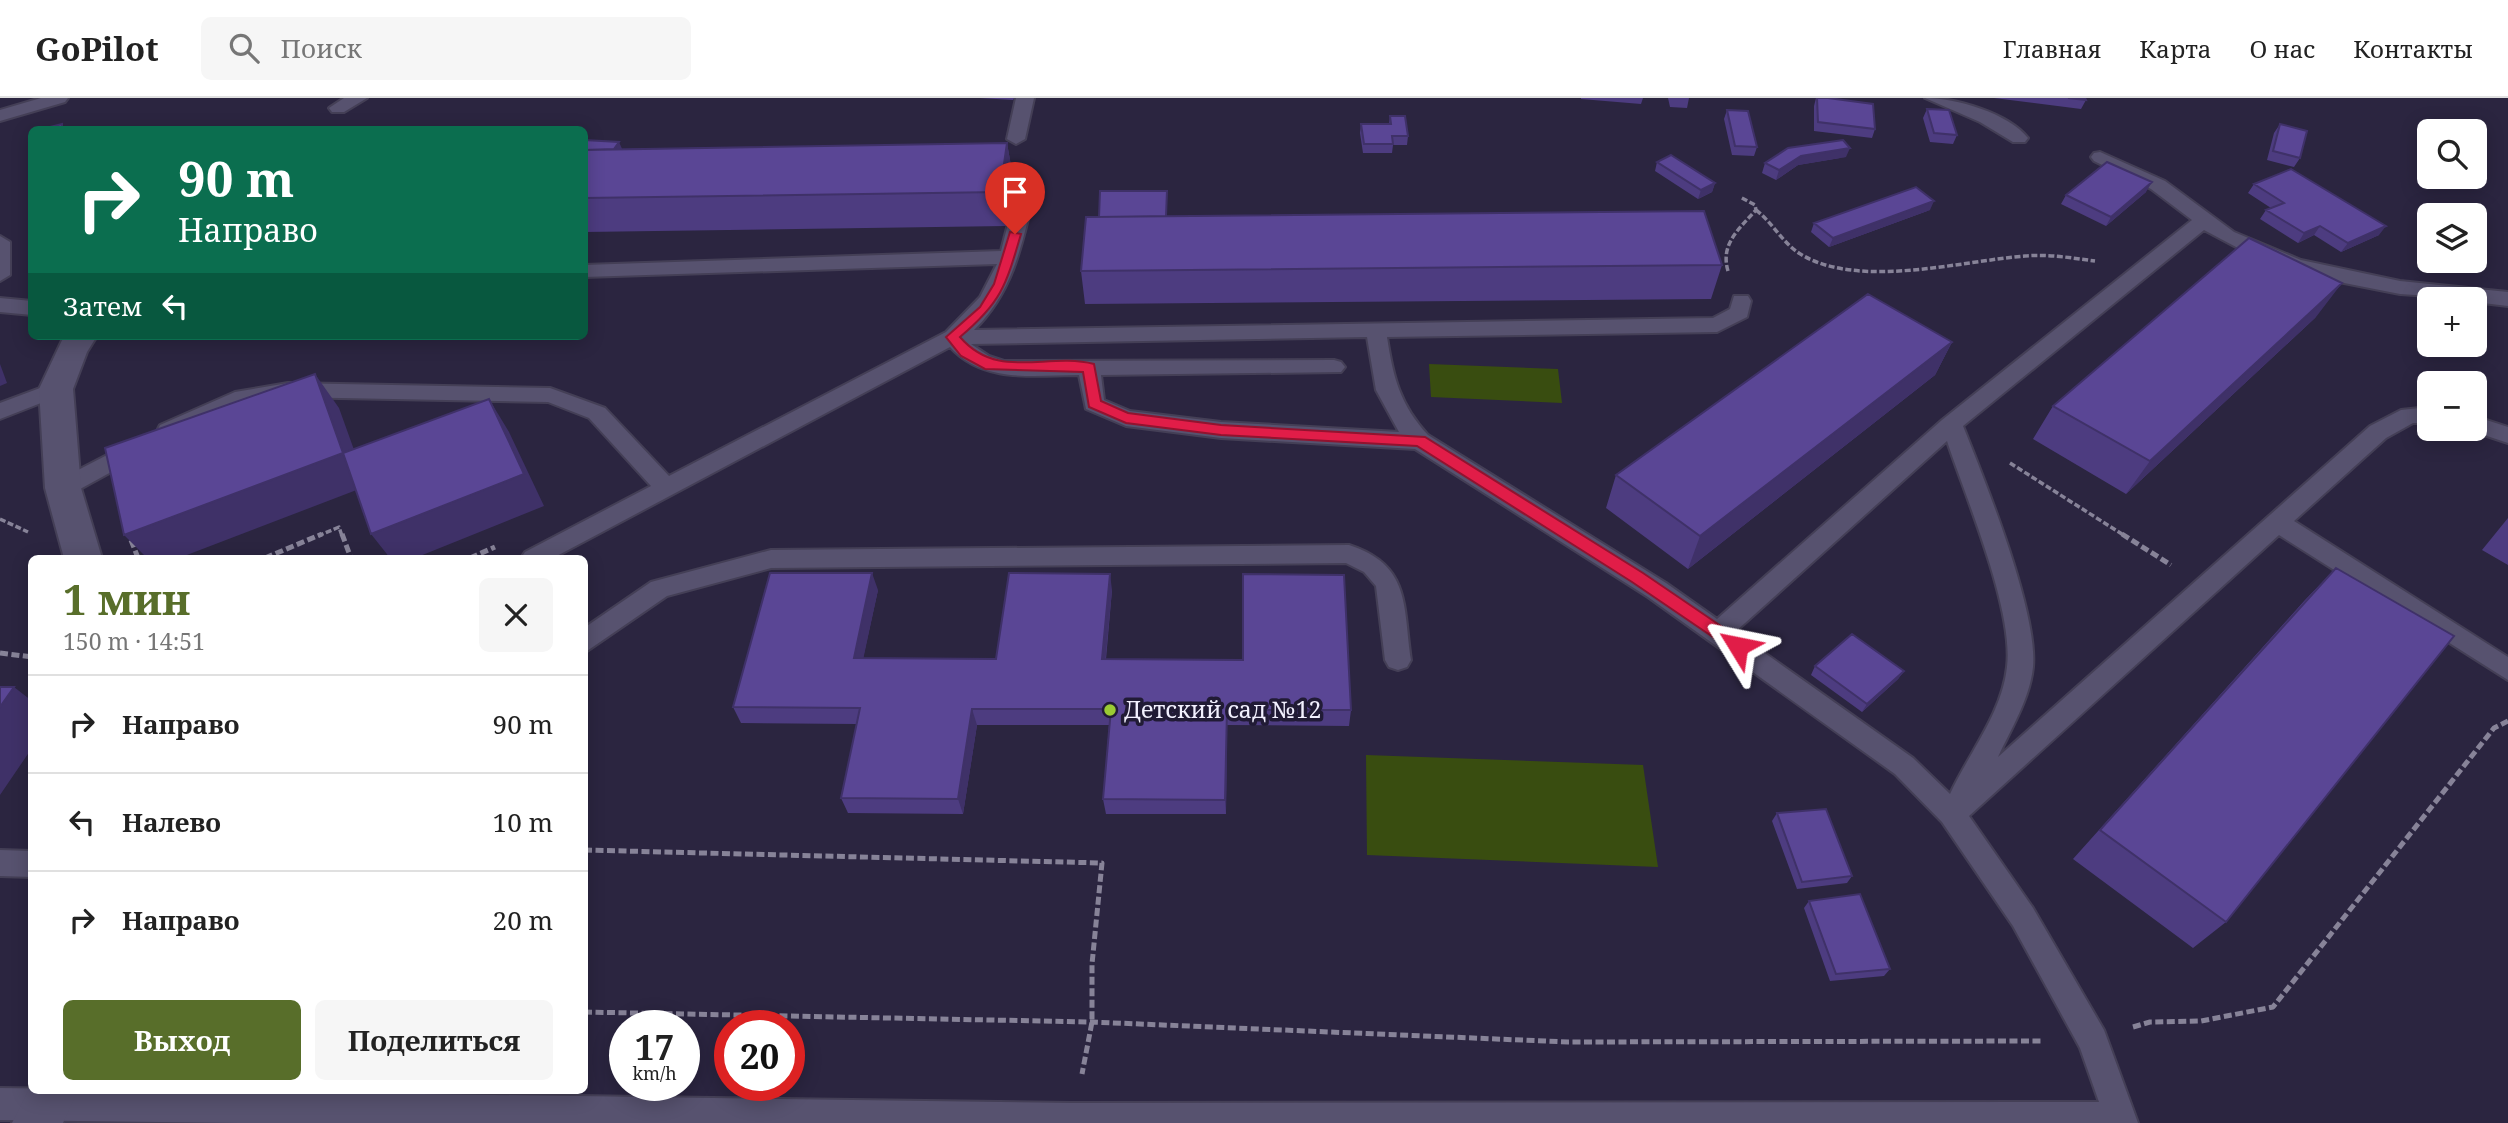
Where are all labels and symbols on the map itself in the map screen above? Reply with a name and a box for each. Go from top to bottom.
pin [985,162,1045,234]
position arrow [1701,609,1775,683]
place label: Детский сад №12 [1124,693,1321,725]
marker: Детский сад №12 [1102,702,1118,718]
speed limit sign: 20 [714,1010,805,1101]

